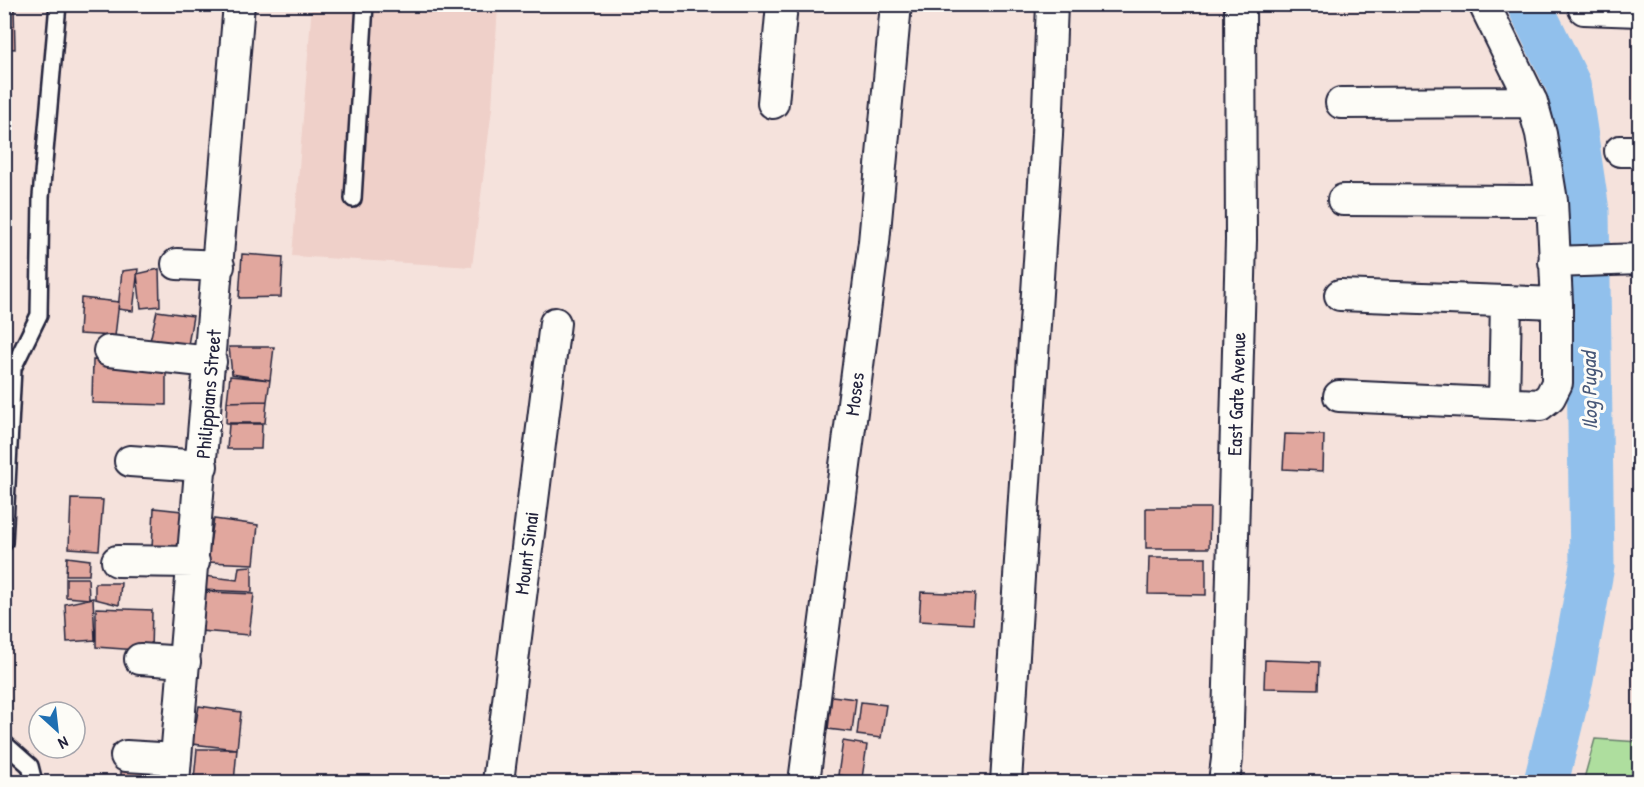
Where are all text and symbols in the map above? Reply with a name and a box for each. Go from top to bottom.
street label: Philippians Street [189,327,227,460]
street label: East Gate Avenue [1220,332,1252,456]
water label: Ilog Pugad [1574,348,1604,430]
street label: Moses [838,371,870,417]
street label: Mount Sinai [508,510,544,596]
north arrow [27,700,87,760]
text: N [55,732,73,755]

